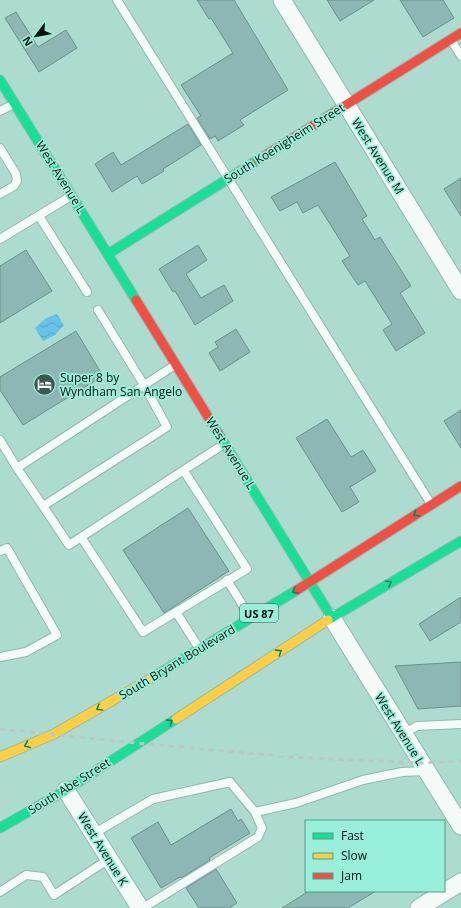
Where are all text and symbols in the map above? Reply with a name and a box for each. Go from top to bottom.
north arrow [16,16,56,56]
text: N [18,34,36,49]
street label: South Koenigheim Street [221,99,347,187]
street label: West Avenue M [348,115,408,197]
street label: West Avenue L [32,138,90,216]
place label: Super 8 by Wyndham San Angelo [60,369,182,400]
hotel icon: Super 8 by Wyndham San Angelo [31,371,57,397]
street label: West Avenue L [202,414,260,492]
one-way arrow [413,509,420,517]
one-way arrow [385,581,392,588]
one-way arrow [292,587,299,594]
road number: US 87 [240,604,278,622]
street label: South Bryant Boulevard [116,620,238,704]
one-way arrow [275,649,282,656]
street label: West Avenue L [371,690,429,768]
one-way arrow [96,704,103,711]
one-way arrow [165,720,172,727]
one-way arrow [24,741,31,749]
street label: South Abe Street [25,754,113,818]
street label: West Avenue K [74,809,133,889]
legend [305,820,445,892]
text: Fast [341,827,364,844]
text: Slow [341,847,368,864]
text: Jam [340,867,362,884]

